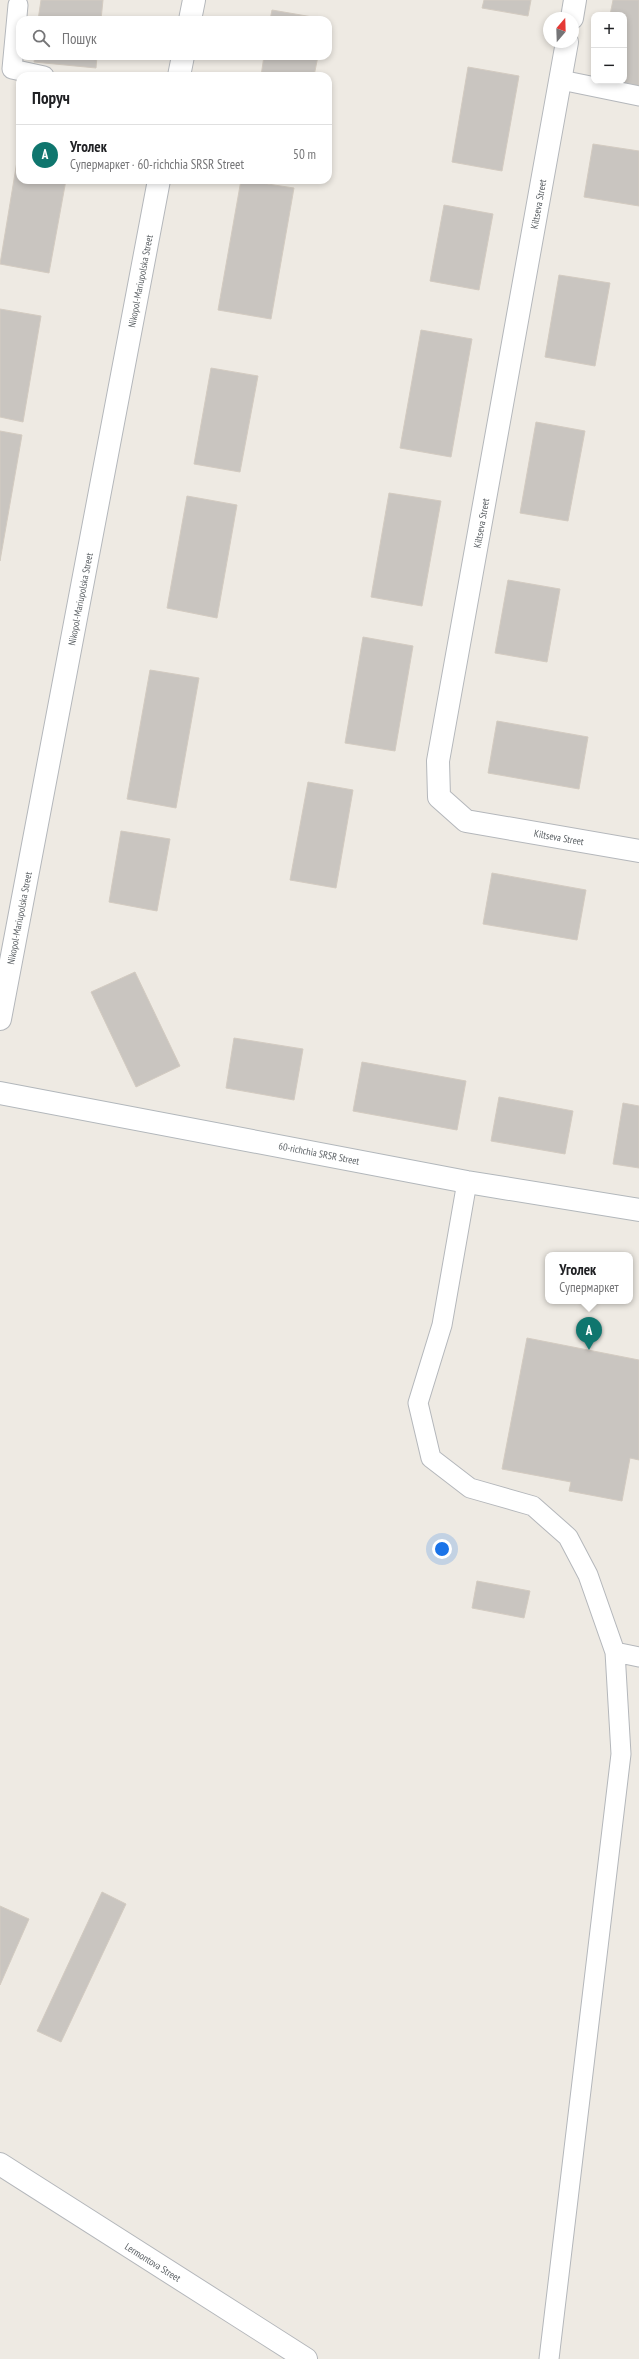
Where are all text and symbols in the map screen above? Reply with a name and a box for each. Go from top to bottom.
north arrow [543,12,579,48]
map controls [591,12,627,84]
button: + [591,12,627,48]
search box [16,16,332,60]
icon: search [30,27,52,49]
text: Пошук [62,29,97,48]
button: − [591,48,627,84]
text: Поруч [32,87,70,109]
text: Уголек [70,137,107,156]
text: A [42,146,48,163]
text: 50 m [293,146,316,163]
text: Супермаркет · 60-richchia SRSR Street [70,156,244,173]
street label: Kiltseva Street [528,178,549,230]
street label: Nikopol-Mariupolska Street [125,233,156,329]
street label: Kiltseva Street [471,497,492,549]
street label: Nikopol-Mariupolska Street [65,551,96,647]
street label: Kiltseva Street [533,827,585,848]
street label: Nikopol-Mariupolska Street [4,870,35,966]
street label: 60-richchia SRSR Street [277,1139,361,1168]
popup [545,1252,633,1304]
text: Уголек [559,1260,596,1279]
text: Супермаркет [559,1279,619,1296]
pin: A [576,1317,602,1350]
your location [432,1539,452,1559]
street label: Lermontova Street [122,2240,183,2285]

